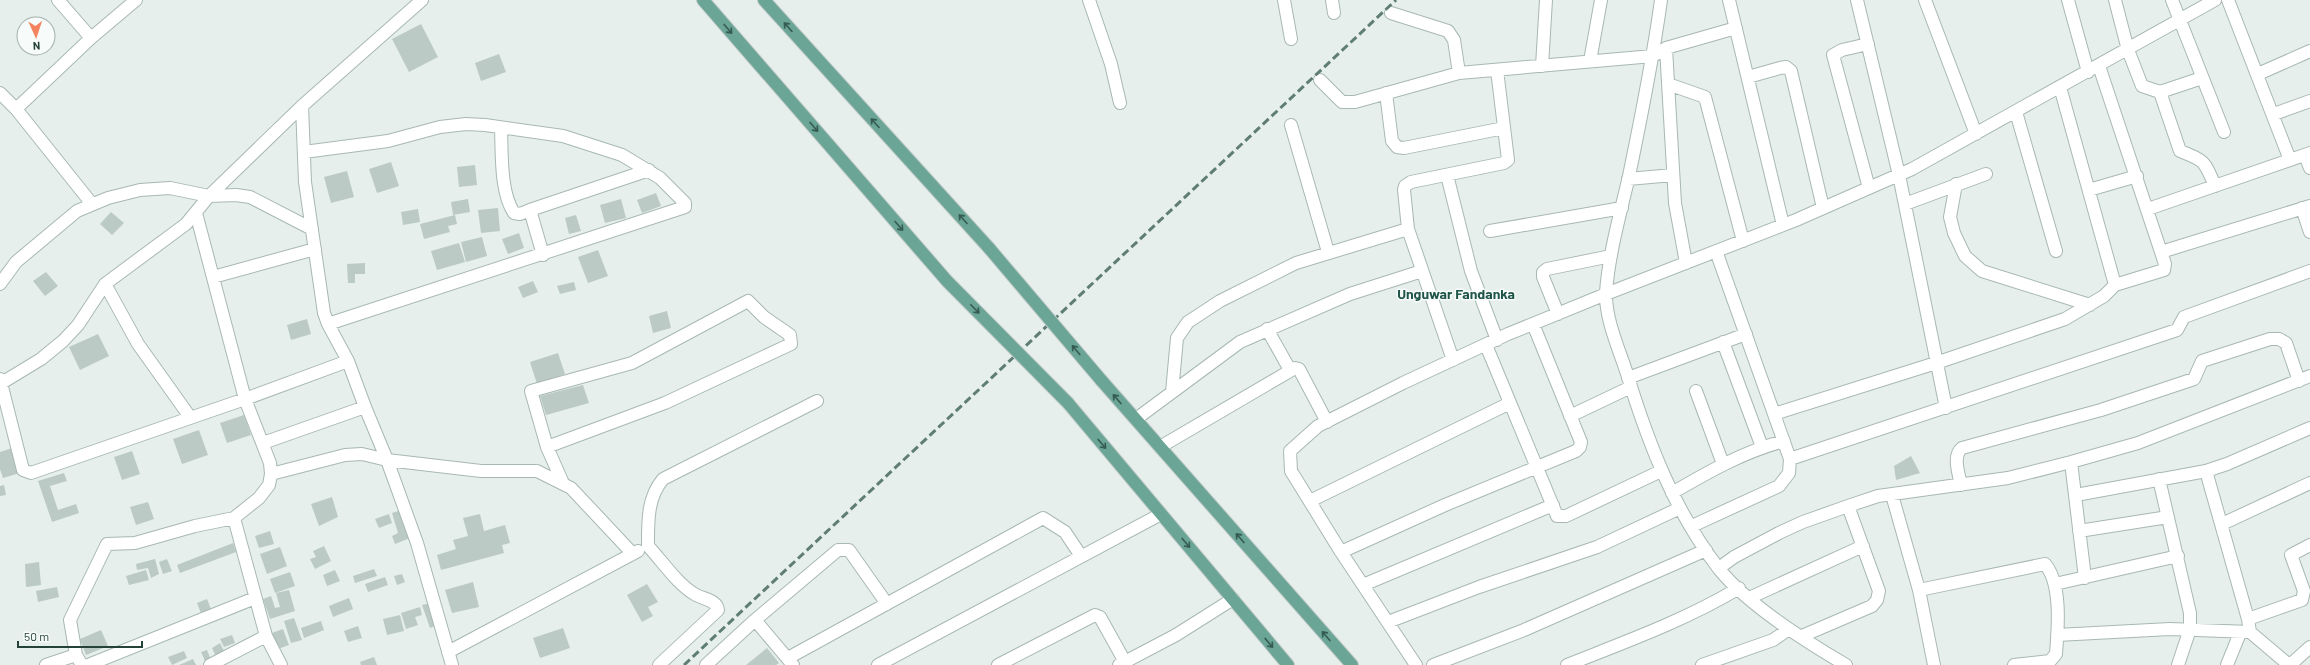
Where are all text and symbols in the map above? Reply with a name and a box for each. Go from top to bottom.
north arrow [16,16,56,56]
one-way arrow [784,22,793,32]
one-way arrow [724,24,733,35]
text: N [33,40,41,53]
one-way arrow [871,118,880,128]
one-way arrow [809,122,818,133]
one-way arrow [958,214,968,224]
one-way arrow [894,220,903,230]
district label: Unguwar Fandanka [1397,285,1515,302]
one-way arrow [970,304,980,314]
one-way arrow [1071,345,1080,356]
one-way arrow [1113,393,1122,404]
one-way arrow [1097,438,1106,449]
one-way arrow [1236,533,1245,543]
one-way arrow [1181,538,1190,548]
scale bar [18,623,142,649]
text: 50 m [24,629,49,643]
one-way arrow [1322,630,1331,641]
one-way arrow [1265,637,1274,648]

